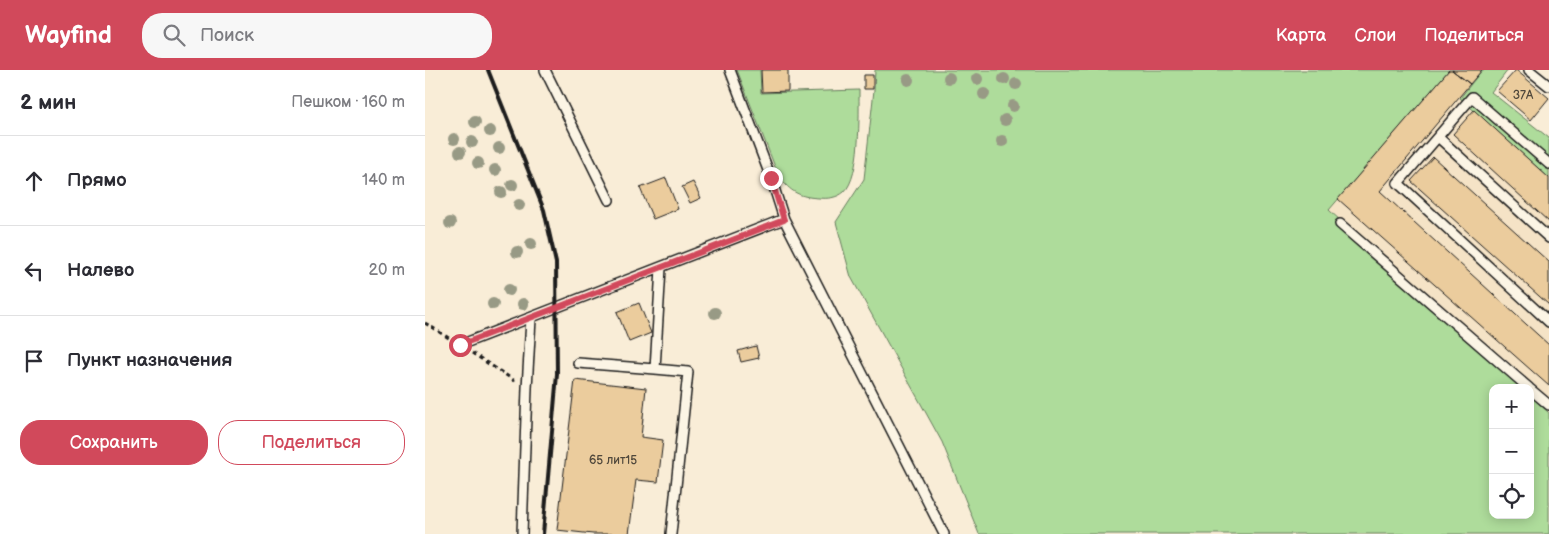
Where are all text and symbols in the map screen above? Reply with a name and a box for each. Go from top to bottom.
search box [142,13,492,58]
text: Wayfind [25,21,112,50]
icon: search [160,21,188,49]
text: Поиск [200,24,254,47]
text: Карта [1276,25,1326,46]
text: Слои [1354,25,1396,46]
text: Поделиться [1424,25,1524,46]
house number: 37А [1513,88,1534,103]
text: 2 мин [20,90,76,115]
text: Пешком · 160 m [291,93,405,112]
icon: ahead [20,167,48,195]
route end [760,167,783,190]
text: Прямо [67,169,127,192]
text: 140 m [362,171,405,190]
icon: left [20,257,48,285]
text: Налево [67,259,134,282]
text: 20 m [369,261,405,280]
route start [449,334,472,357]
icon: arrive [20,347,48,375]
text: Пункт назначения [67,349,232,372]
map controls [1489,384,1534,519]
button: + [1489,384,1534,429]
button: Сохранить [20,420,208,465]
button: Поделиться [218,420,405,465]
button: − [1489,429,1534,474]
house number: 65 лит15 [589,453,637,468]
button: locate [1489,474,1534,519]

